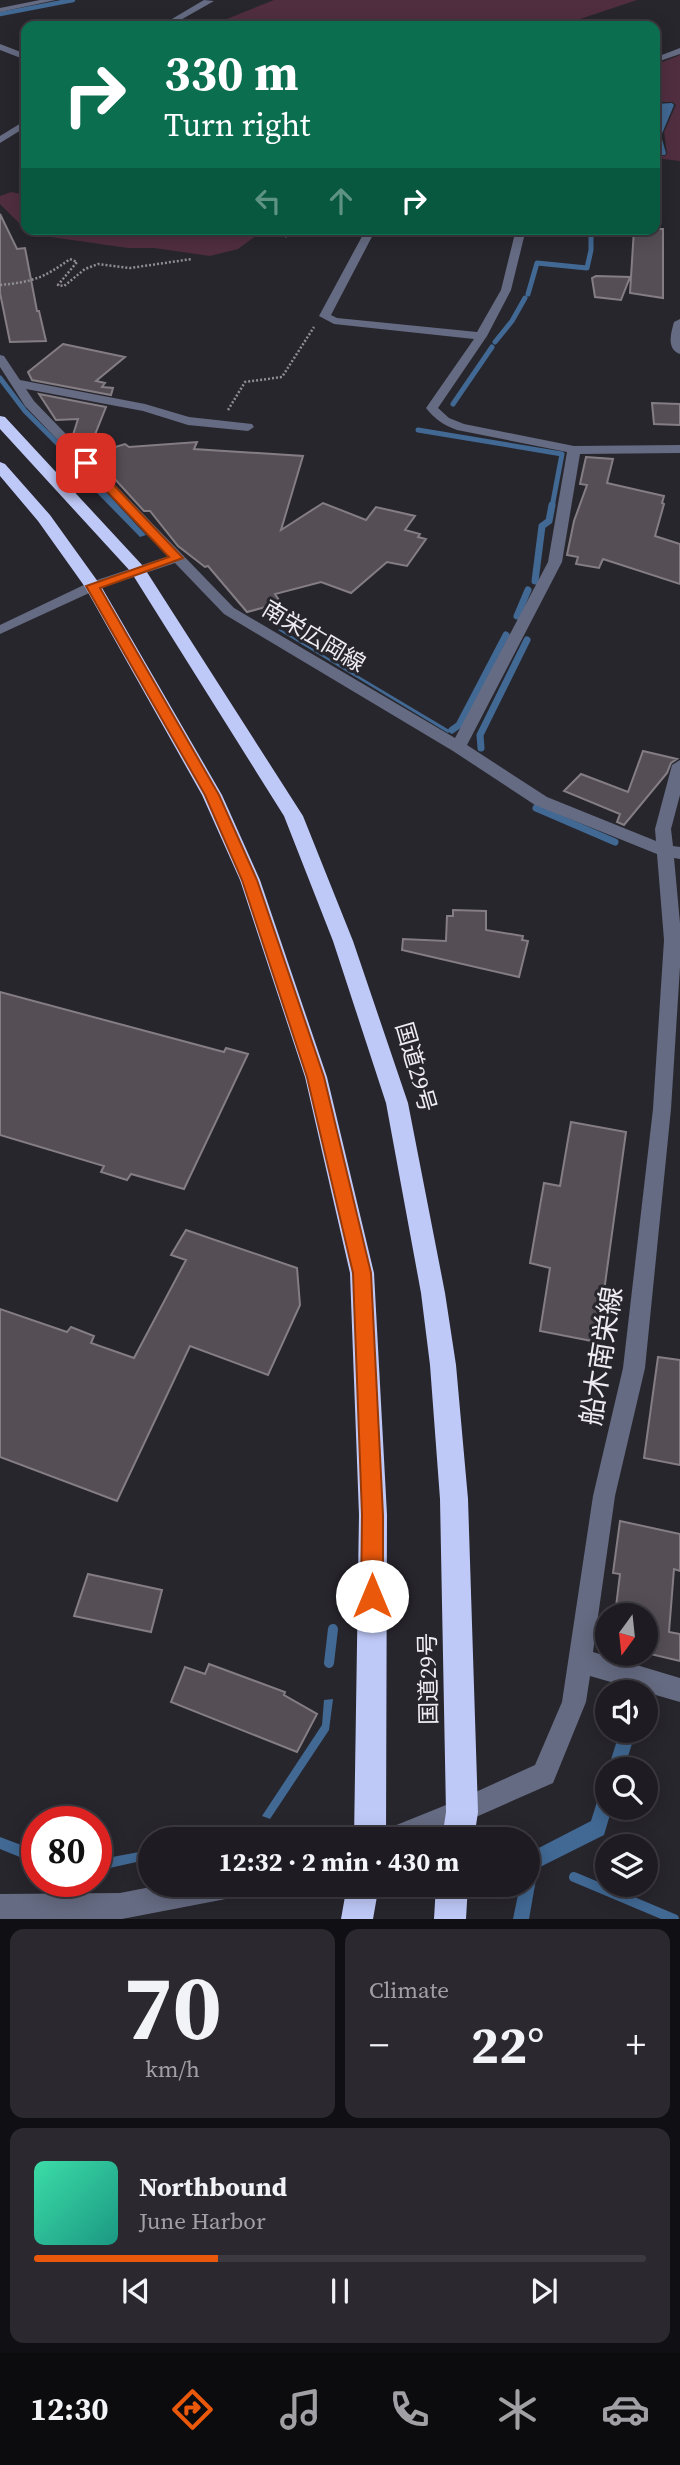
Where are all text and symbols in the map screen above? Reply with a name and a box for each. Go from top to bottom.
text: 330 m [164,39,299,106]
icon: right [49,49,140,140]
text: Turn right [164,103,310,147]
icon: left [249,182,287,220]
icon: ahead [322,182,360,220]
icon: right [395,182,433,220]
pin [56,433,116,493]
icon: arrive [67,444,105,482]
street label: 南栄広岡線 [256,593,372,679]
street label: 国道29号 [388,1018,444,1116]
street label: 船木南栄線 [571,1284,631,1428]
position arrow [335,1559,409,1633]
north arrow [595,1603,658,1666]
map controls [595,1603,658,1897]
street label: 国道29号 [411,1633,445,1725]
button: sound [595,1680,658,1743]
button: search [595,1757,658,1820]
speed limit sign: 80 [21,1806,112,1897]
button: layers [595,1834,658,1897]
text: 12:32 · 2 min · 430 m [219,1844,459,1880]
text: 70 [123,1945,222,2069]
text: Climate [369,1974,449,2006]
text: 22° [471,2009,544,2080]
text: − [369,2019,389,2071]
text: + [626,2019,646,2071]
text: km/h [145,2053,200,2085]
text: Northbound [139,2169,287,2205]
text: June Harbor [139,2205,266,2237]
icon: previous [117,2272,155,2310]
icon: pause [321,2272,359,2310]
icon: next [525,2272,563,2310]
icon: directions [168,2385,217,2434]
icon: music [276,2385,325,2434]
icon: phone [385,2385,434,2434]
icon: climate [493,2385,542,2434]
icon: car [601,2385,650,2434]
text: 12:30 [30,2387,109,2431]

